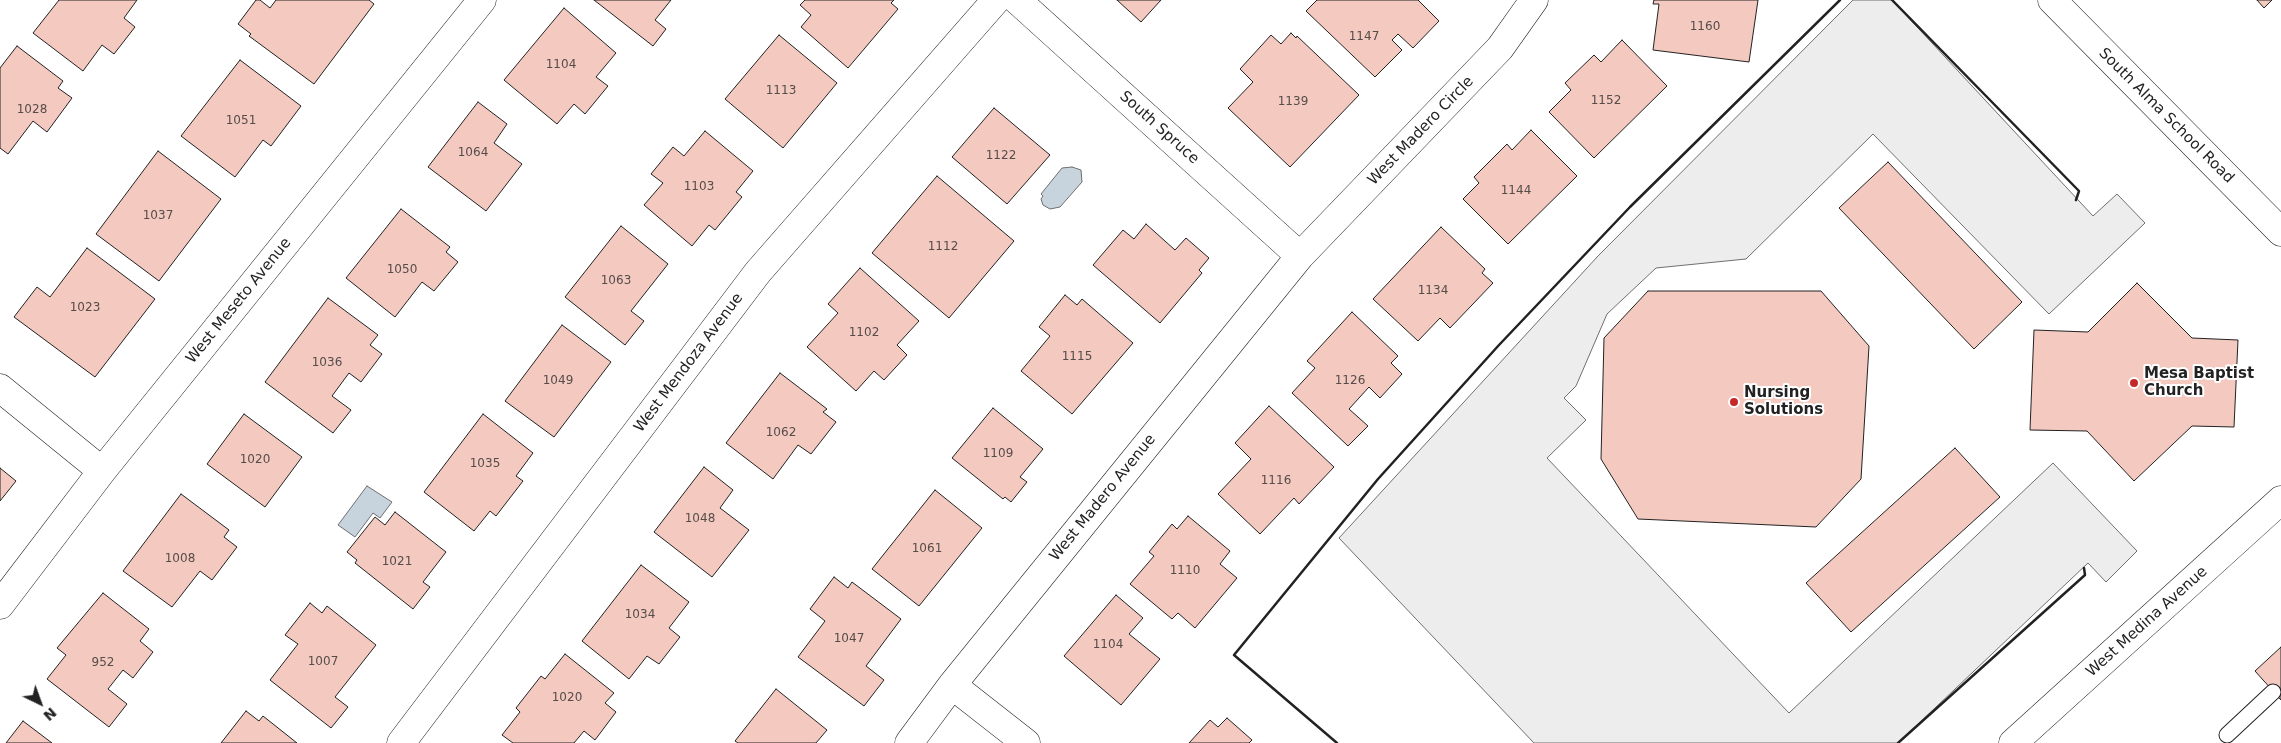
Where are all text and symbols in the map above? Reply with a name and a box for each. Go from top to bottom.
house number: 1160 [1690,20,1720,34]
house number: 1147 [1349,30,1379,44]
street label: South Alma School Road [2095,45,2237,187]
house number: 1104 [546,58,576,72]
street label: West Madero Circle [1364,73,1478,189]
house number: 1113 [766,84,796,98]
street label: South Spruce [1116,88,1202,168]
house number: 1152 [1591,94,1621,108]
house number: 1139 [1278,95,1308,109]
house number: 1028 [17,103,47,117]
house number: 1051 [226,114,256,128]
house number: 1064 [458,146,488,160]
house number: 1122 [986,149,1016,163]
house number: 1103 [684,180,714,194]
house number: 1144 [1501,184,1531,198]
house number: 1037 [143,209,173,223]
street label: West Meseto Avenue [183,235,295,367]
house number: 1112 [928,240,958,254]
house number: 1050 [387,263,417,277]
house number: 1063 [601,274,631,288]
house number: 1134 [1418,284,1448,298]
street label: West Mendoza Avenue [631,290,747,436]
house number: 1023 [70,301,100,315]
house number: 1102 [849,326,879,340]
house number: 1115 [1062,350,1092,364]
house number: 1036 [312,356,342,370]
place label: Mesa Baptist Church [2144,365,2254,400]
house number: 1049 [543,374,573,388]
house number: 1126 [1335,374,1365,388]
marker: Mesa Baptist Church [2128,377,2140,389]
place label: Nursing Solutions [1744,384,1823,419]
marker: Nursing Solutions [1728,396,1740,408]
house number: 1062 [766,426,796,440]
street label: West Madero Avenue [1046,431,1160,565]
house number: 1109 [983,447,1013,461]
house number: 1020 [240,453,270,467]
house number: 1035 [470,457,500,471]
house number: 1116 [1261,474,1291,488]
house number: 1048 [685,512,715,526]
house number: 1061 [912,542,942,556]
house number: 1008 [165,552,195,566]
house number: 1021 [382,555,412,569]
street label: West Medina Avenue [2083,563,2211,681]
house number: 1110 [1170,564,1200,578]
house number: 1034 [625,608,655,622]
house number: 1047 [834,632,864,646]
house number: 1104 [1093,638,1123,652]
house number: 1007 [308,655,338,669]
house number: 952 [92,656,114,670]
north arrow [15,678,65,728]
house number: 1020 [552,691,582,705]
text: N [40,704,60,724]

